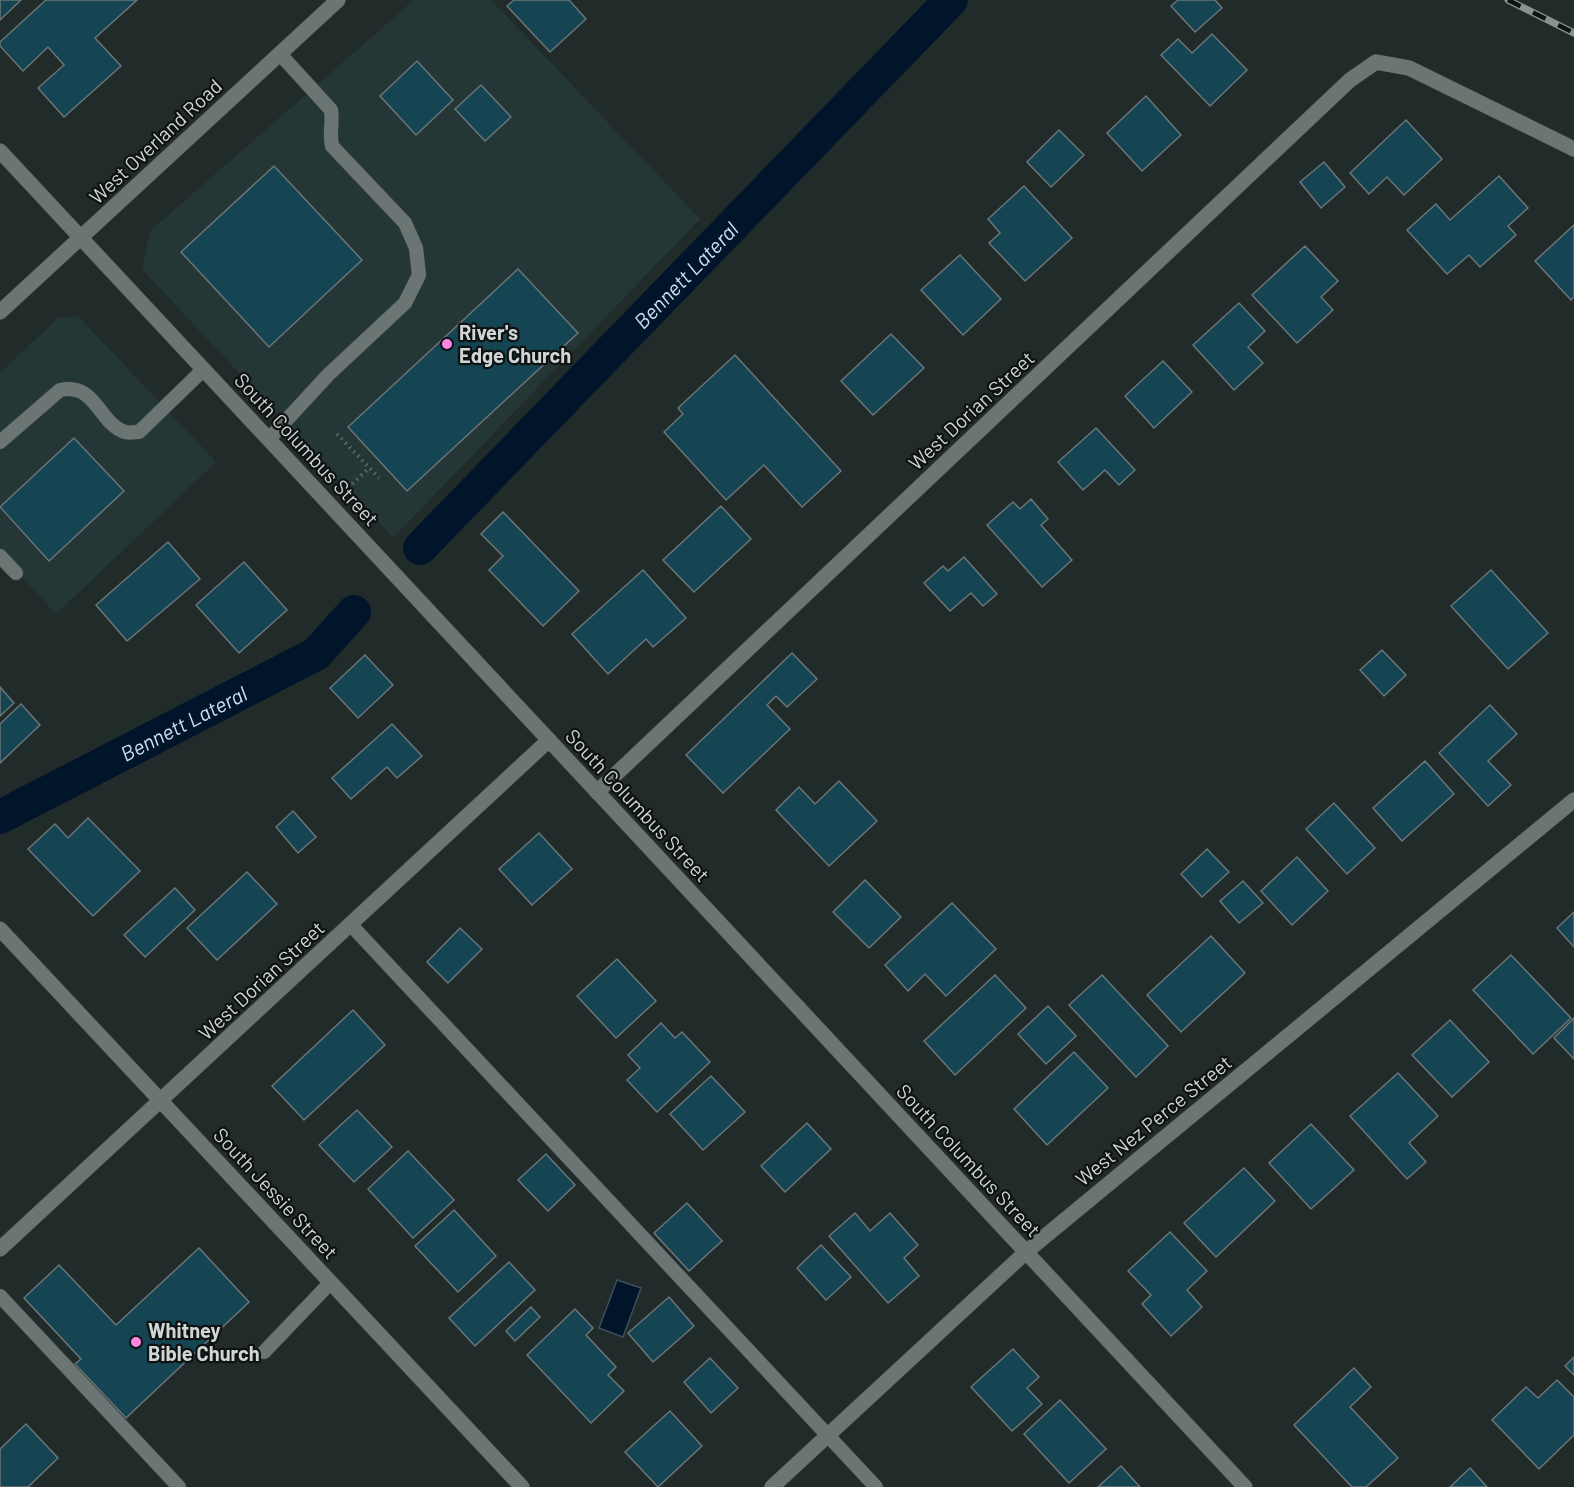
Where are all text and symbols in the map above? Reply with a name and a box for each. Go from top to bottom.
street label: West Overland Road [84,74,226,208]
water label: Bennett Lateral [628,216,743,333]
place label: River's Edge Church [459,320,571,367]
marker: River's Edge Church [440,337,454,351]
street label: West Dorian Street [903,346,1039,474]
street label: South Columbus Street [230,368,384,530]
water label: Bennett Lateral [116,680,251,765]
street label: South Columbus Street [561,724,715,886]
street label: West Dorian Street [193,916,329,1044]
street label: West Nez Perce Street [1070,1050,1236,1190]
street label: South Columbus Street [892,1079,1046,1241]
street label: South Jessie Street [209,1122,343,1264]
place label: Whitney Bible Church [148,1318,260,1365]
marker: Whitney Bible Church [129,1335,143,1349]

